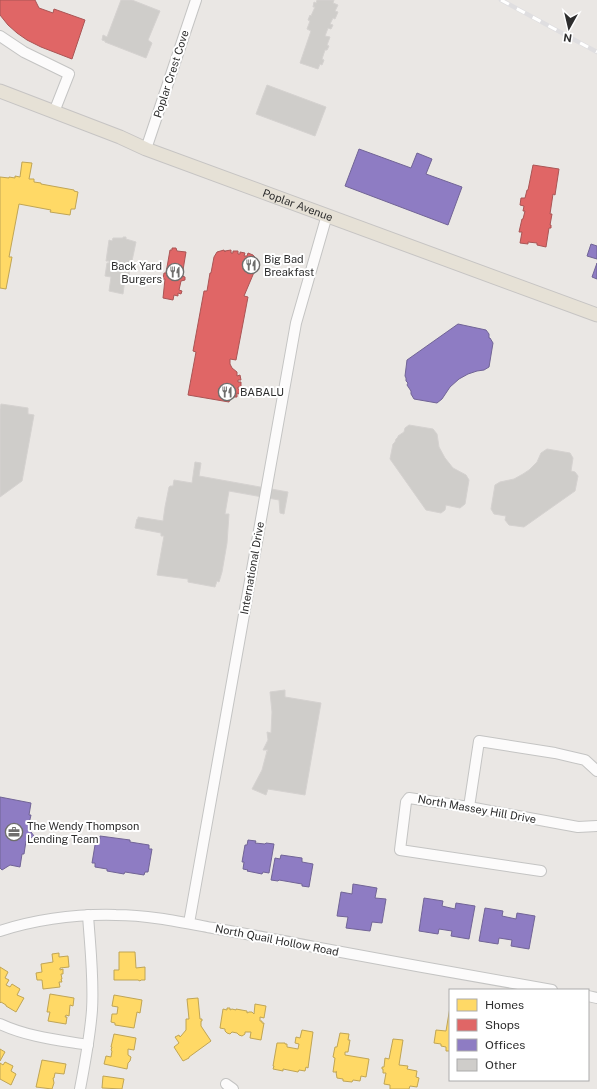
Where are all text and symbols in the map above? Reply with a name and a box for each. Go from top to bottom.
north arrow [549,8,589,48]
street label: Poplar Crest Cove [151,29,191,119]
text: N [563,31,573,44]
street label: Poplar Avenue [261,187,335,223]
place label: Big Bad Breakfast [264,253,314,278]
restaurant icon: Big Bad Breakfast [241,255,261,275]
place label: Back Yard Burgers [111,260,162,285]
restaurant icon: Back Yard Burgers [165,262,185,282]
restaurant icon: BABALU [217,382,237,402]
place label: BABALU [240,386,284,398]
street label: International Drive [238,521,266,615]
street label: North Massey Hill Drive [417,793,537,825]
place label: The Wendy Thompson Lending Team [27,820,139,845]
office icon: The Wendy Thompson Lending Team [4,822,24,842]
street label: North Quail Hollow Road [214,922,340,958]
legend [449,989,589,1081]
text: Homes [485,998,524,1012]
text: Shops [485,1018,520,1032]
text: Offices [485,1038,525,1052]
text: Other [485,1058,517,1072]

